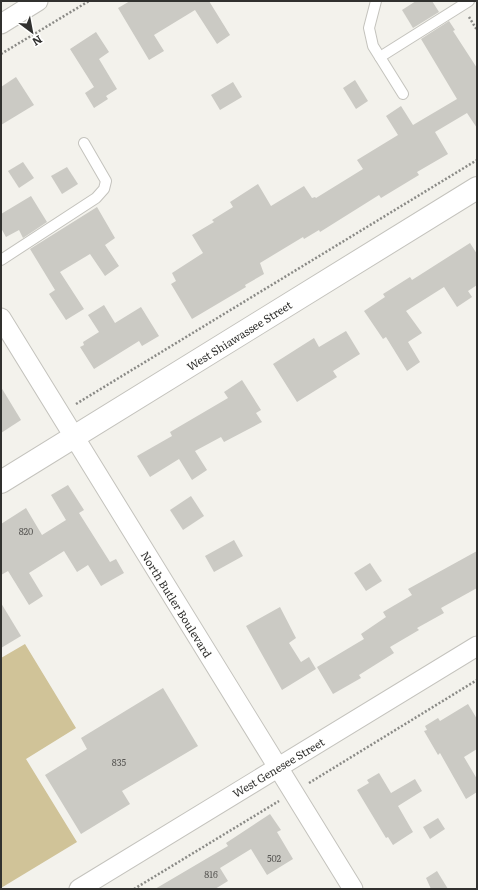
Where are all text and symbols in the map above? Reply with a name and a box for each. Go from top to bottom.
north arrow [12,12,52,52]
text: N [30,32,46,51]
street label: West Shiawassee Street [183,296,295,374]
house number: 820 [19,524,33,538]
street label: North Butler Boulevard [138,548,216,661]
street label: West Genesee Street [229,733,327,801]
house number: 835 [112,755,127,769]
house number: 502 [267,851,282,865]
house number: 816 [204,867,218,881]

